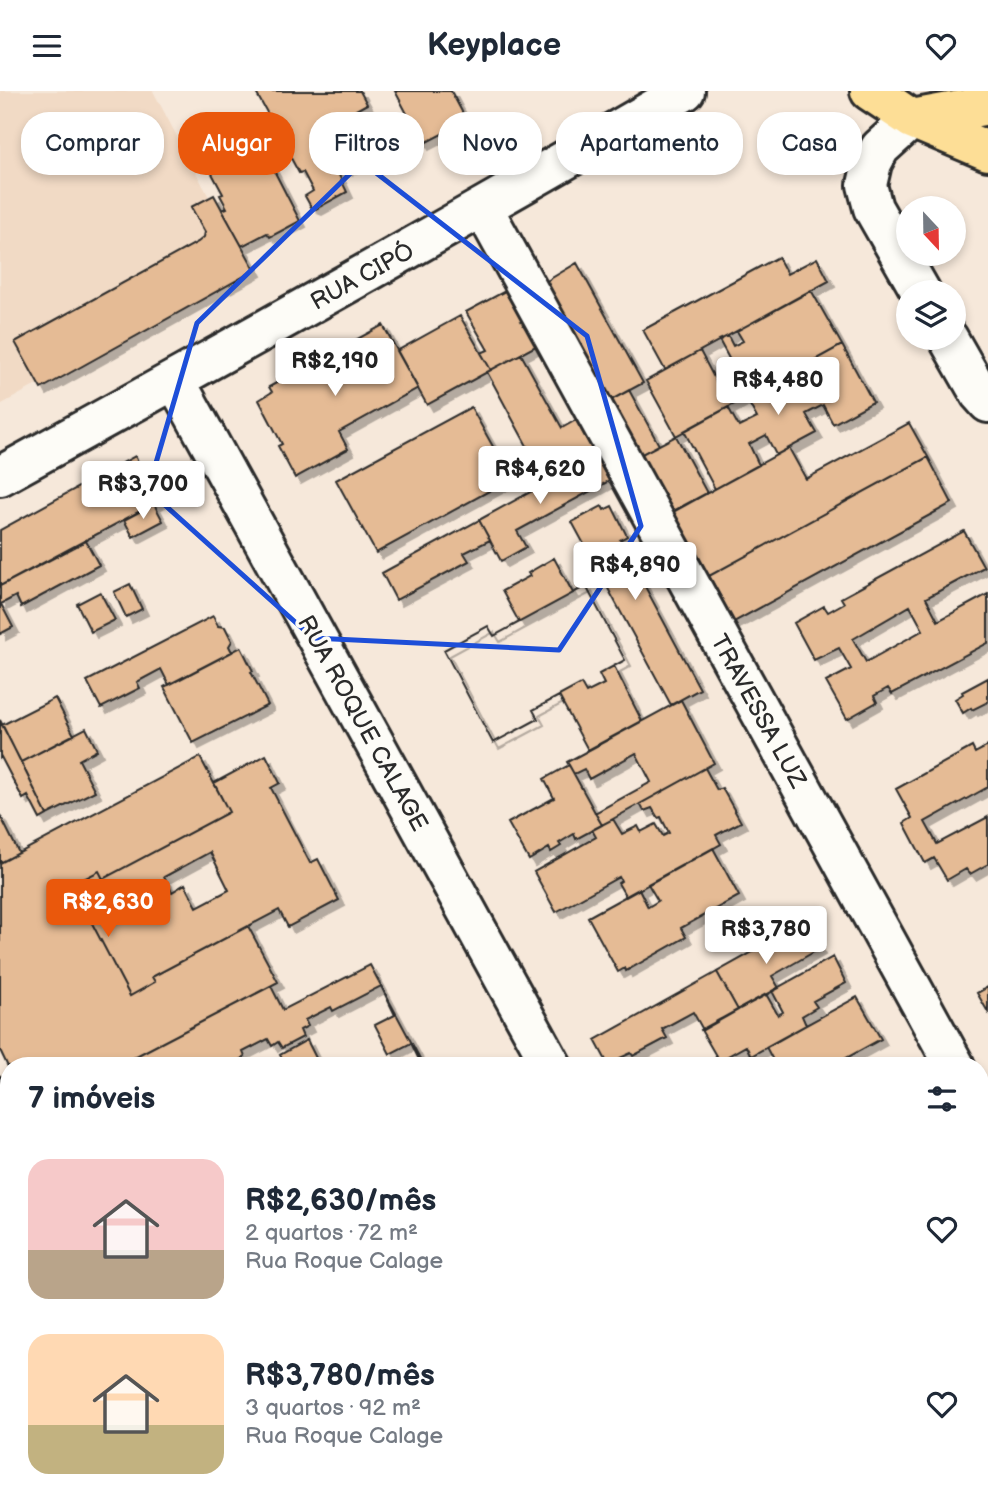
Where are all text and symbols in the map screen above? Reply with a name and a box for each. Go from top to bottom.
text: Keyplace [427,26,561,65]
icon: menu [28,27,66,65]
icon: heart [922,27,960,65]
chip: Comprar [21,112,164,175]
chip: Alugar [178,112,295,175]
chip: Filtros [309,112,424,175]
chip: Novo [438,112,542,175]
chip: Apartamento [556,112,743,175]
chip: Casa [757,112,862,175]
north arrow [896,196,966,266]
map controls [896,196,966,350]
street label: RUA CIPÓ [305,235,419,317]
button: layers [896,280,966,350]
pin: R$2,190 [270,338,400,398]
text: R$2,190 [291,347,379,375]
pin: R$4,480 [713,357,843,417]
text: R$4,480 [732,366,824,394]
pin: R$4,620 [475,447,605,506]
text: R$4,620 [494,455,586,483]
pin: R$3,700 [78,461,208,521]
text: R$3,700 [98,470,188,498]
pin: R$4,890 [570,543,700,602]
text: R$4,890 [589,551,681,579]
street label: RUA ROQUE CALAGE [291,610,434,836]
street label: TRAVESSA LUZ [704,629,813,793]
pin: R$2,630 [43,879,173,939]
text: R$2,630 [62,888,154,916]
pin: R$3,780 [701,907,831,966]
text: R$3,780 [721,915,811,943]
icon: filters [923,1080,961,1118]
text: 7 imóveis [28,1081,155,1117]
text: R$2,630/mês [245,1183,436,1219]
icon: home [84,1187,168,1271]
icon: heart [923,1210,961,1248]
text: 2 quartos · 72 m² [245,1219,418,1247]
text: Rua Roque Calage [245,1247,443,1275]
text: R$3,780/mês [245,1358,435,1394]
icon: home [84,1362,168,1446]
icon: heart [923,1385,961,1423]
text: 3 quartos · 92 m² [245,1394,421,1422]
text: Rua Roque Calage [245,1422,443,1450]

